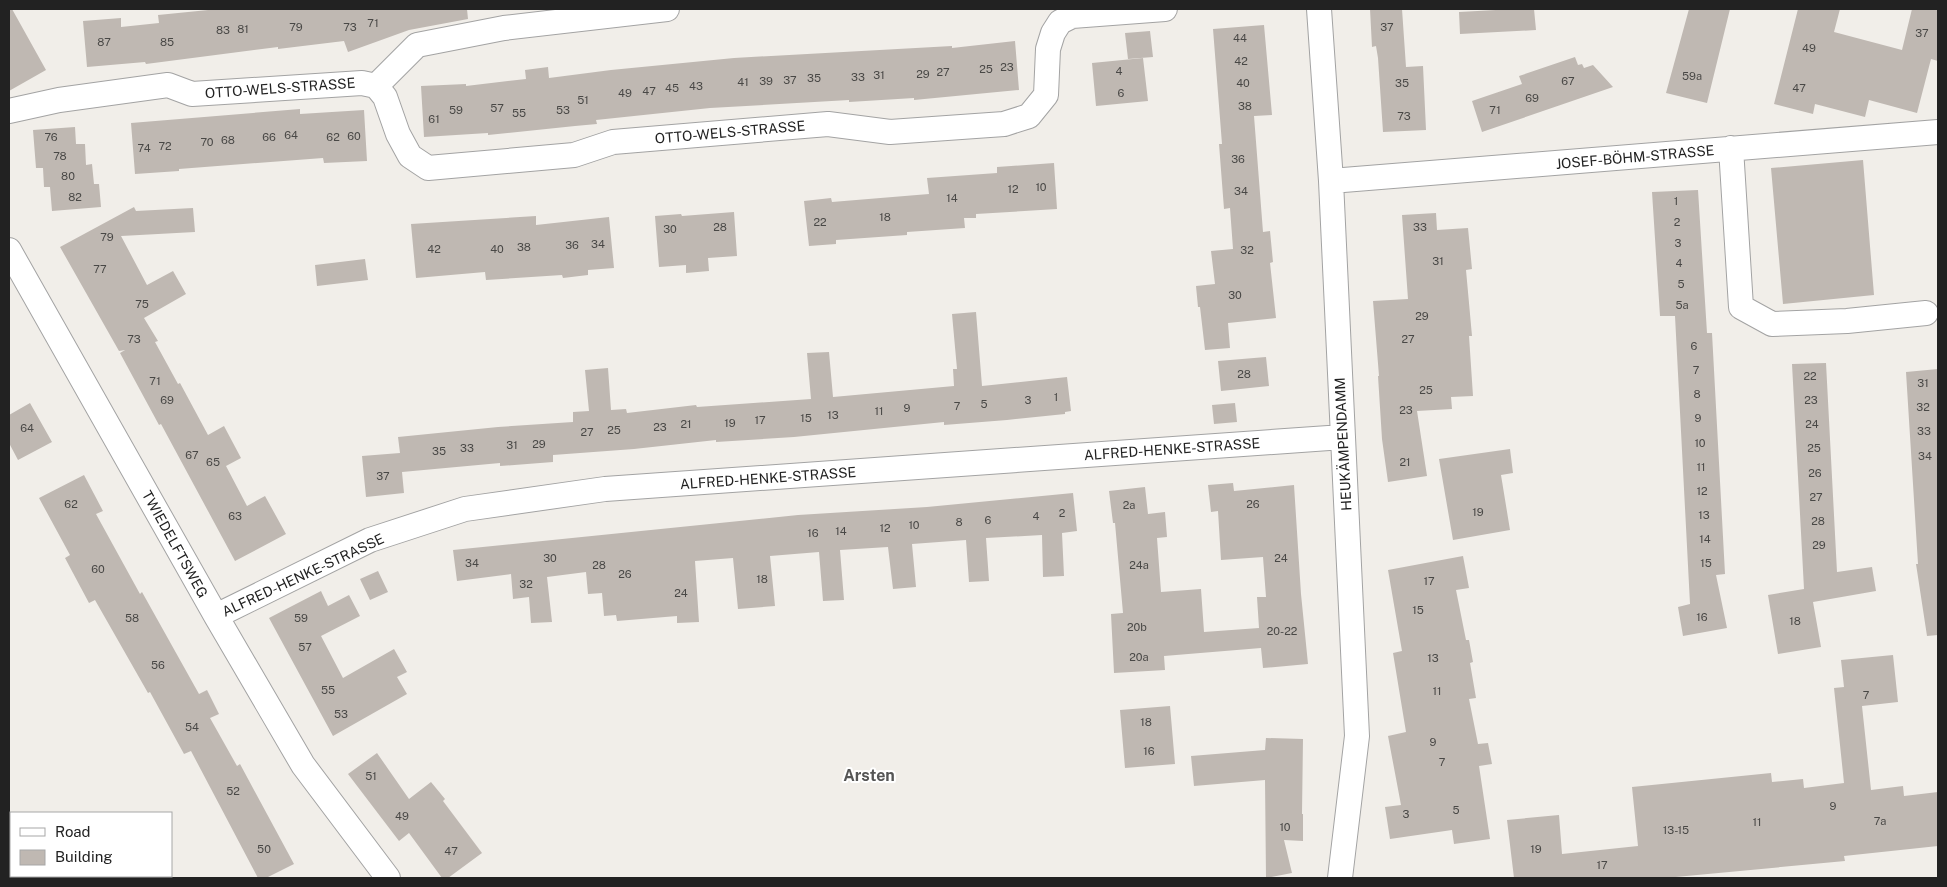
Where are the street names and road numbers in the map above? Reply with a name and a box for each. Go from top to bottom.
street label: OTTO-WELS-STRASSE [204,75,356,101]
street label: OTTO-WELS-STRASSE [654,117,806,147]
street label: JOSEF-BÖHM-STRASSE [1555,140,1715,172]
street label: HEUKÄMPENDAMM [1330,377,1354,511]
street label: ALFRED-HENKE-STRASSE [1083,435,1261,463]
street label: ALFRED-HENKE-STRASSE [679,464,857,492]
street label: TWIEDELFTSWEG [139,488,211,600]
street label: ALFRED-HENKE-STRASSE [220,530,386,620]

